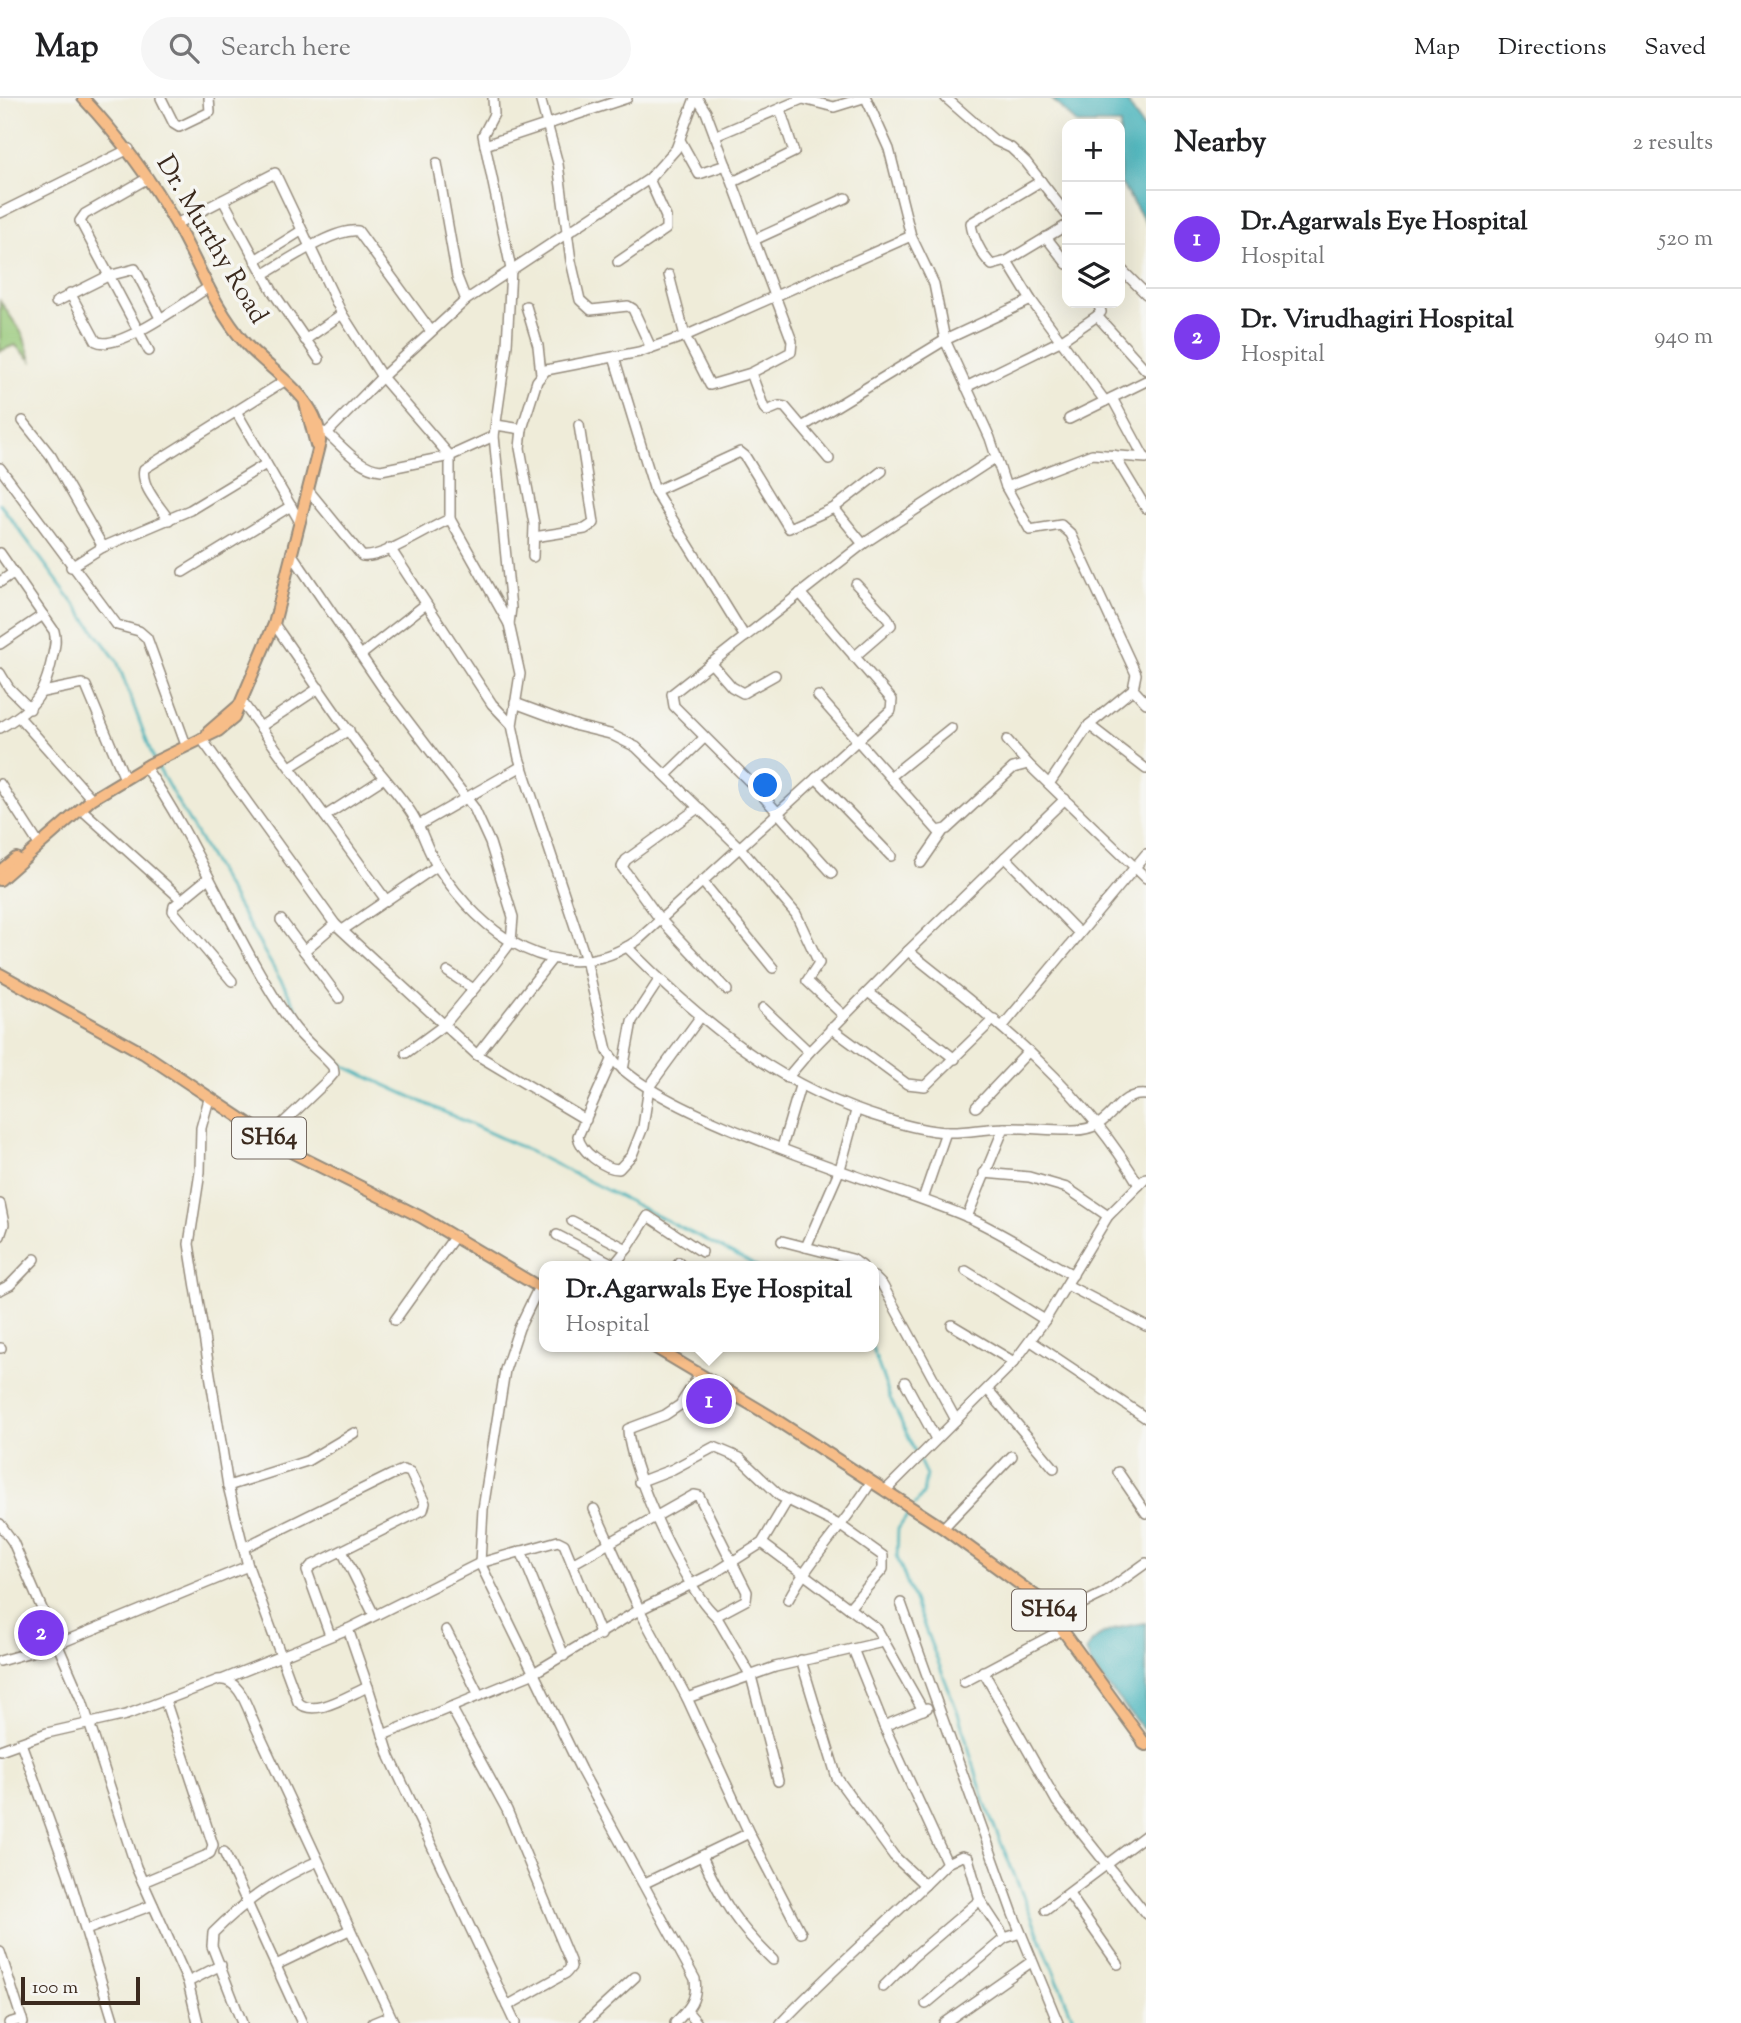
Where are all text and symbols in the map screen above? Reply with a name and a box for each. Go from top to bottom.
search box [141,17,631,80]
text: Map [35,24,99,72]
icon: search [165,29,203,67]
text: Search here [221,30,351,67]
text: Map [1414,31,1460,65]
text: Directions [1498,31,1606,65]
text: Saved [1644,31,1706,65]
map controls [1062,119,1125,308]
button: + [1062,119,1125,182]
text: Nearby [1174,122,1266,165]
text: 2 results [1633,127,1713,160]
street label: Dr. Murthy Road [146,148,276,332]
button: − [1062,182,1125,245]
text: Dr.Agarwals Eye Hospital [1241,204,1527,241]
text: 1 [1193,223,1201,256]
text: 520 m [1658,223,1713,256]
text: Hospital [1241,241,1325,274]
button: layers [1062,245,1125,308]
text: Dr. Virudhagiri Hospital [1241,302,1514,339]
text: 2 [1192,321,1202,354]
text: 940 m [1654,321,1713,354]
text: Hospital [1241,339,1325,372]
your location [748,768,782,802]
road number: SH64 [232,1118,306,1158]
popup [539,1261,879,1352]
text: Dr.Agarwals Eye Hospital [566,1272,852,1309]
text: Hospital [566,1309,650,1342]
pin: 1 [686,1375,732,1427]
road number: SH64 [1012,1590,1086,1630]
pin: 2 [18,1607,64,1659]
scale bar [21,1974,140,2006]
text: 100 m [32,1975,78,2002]

